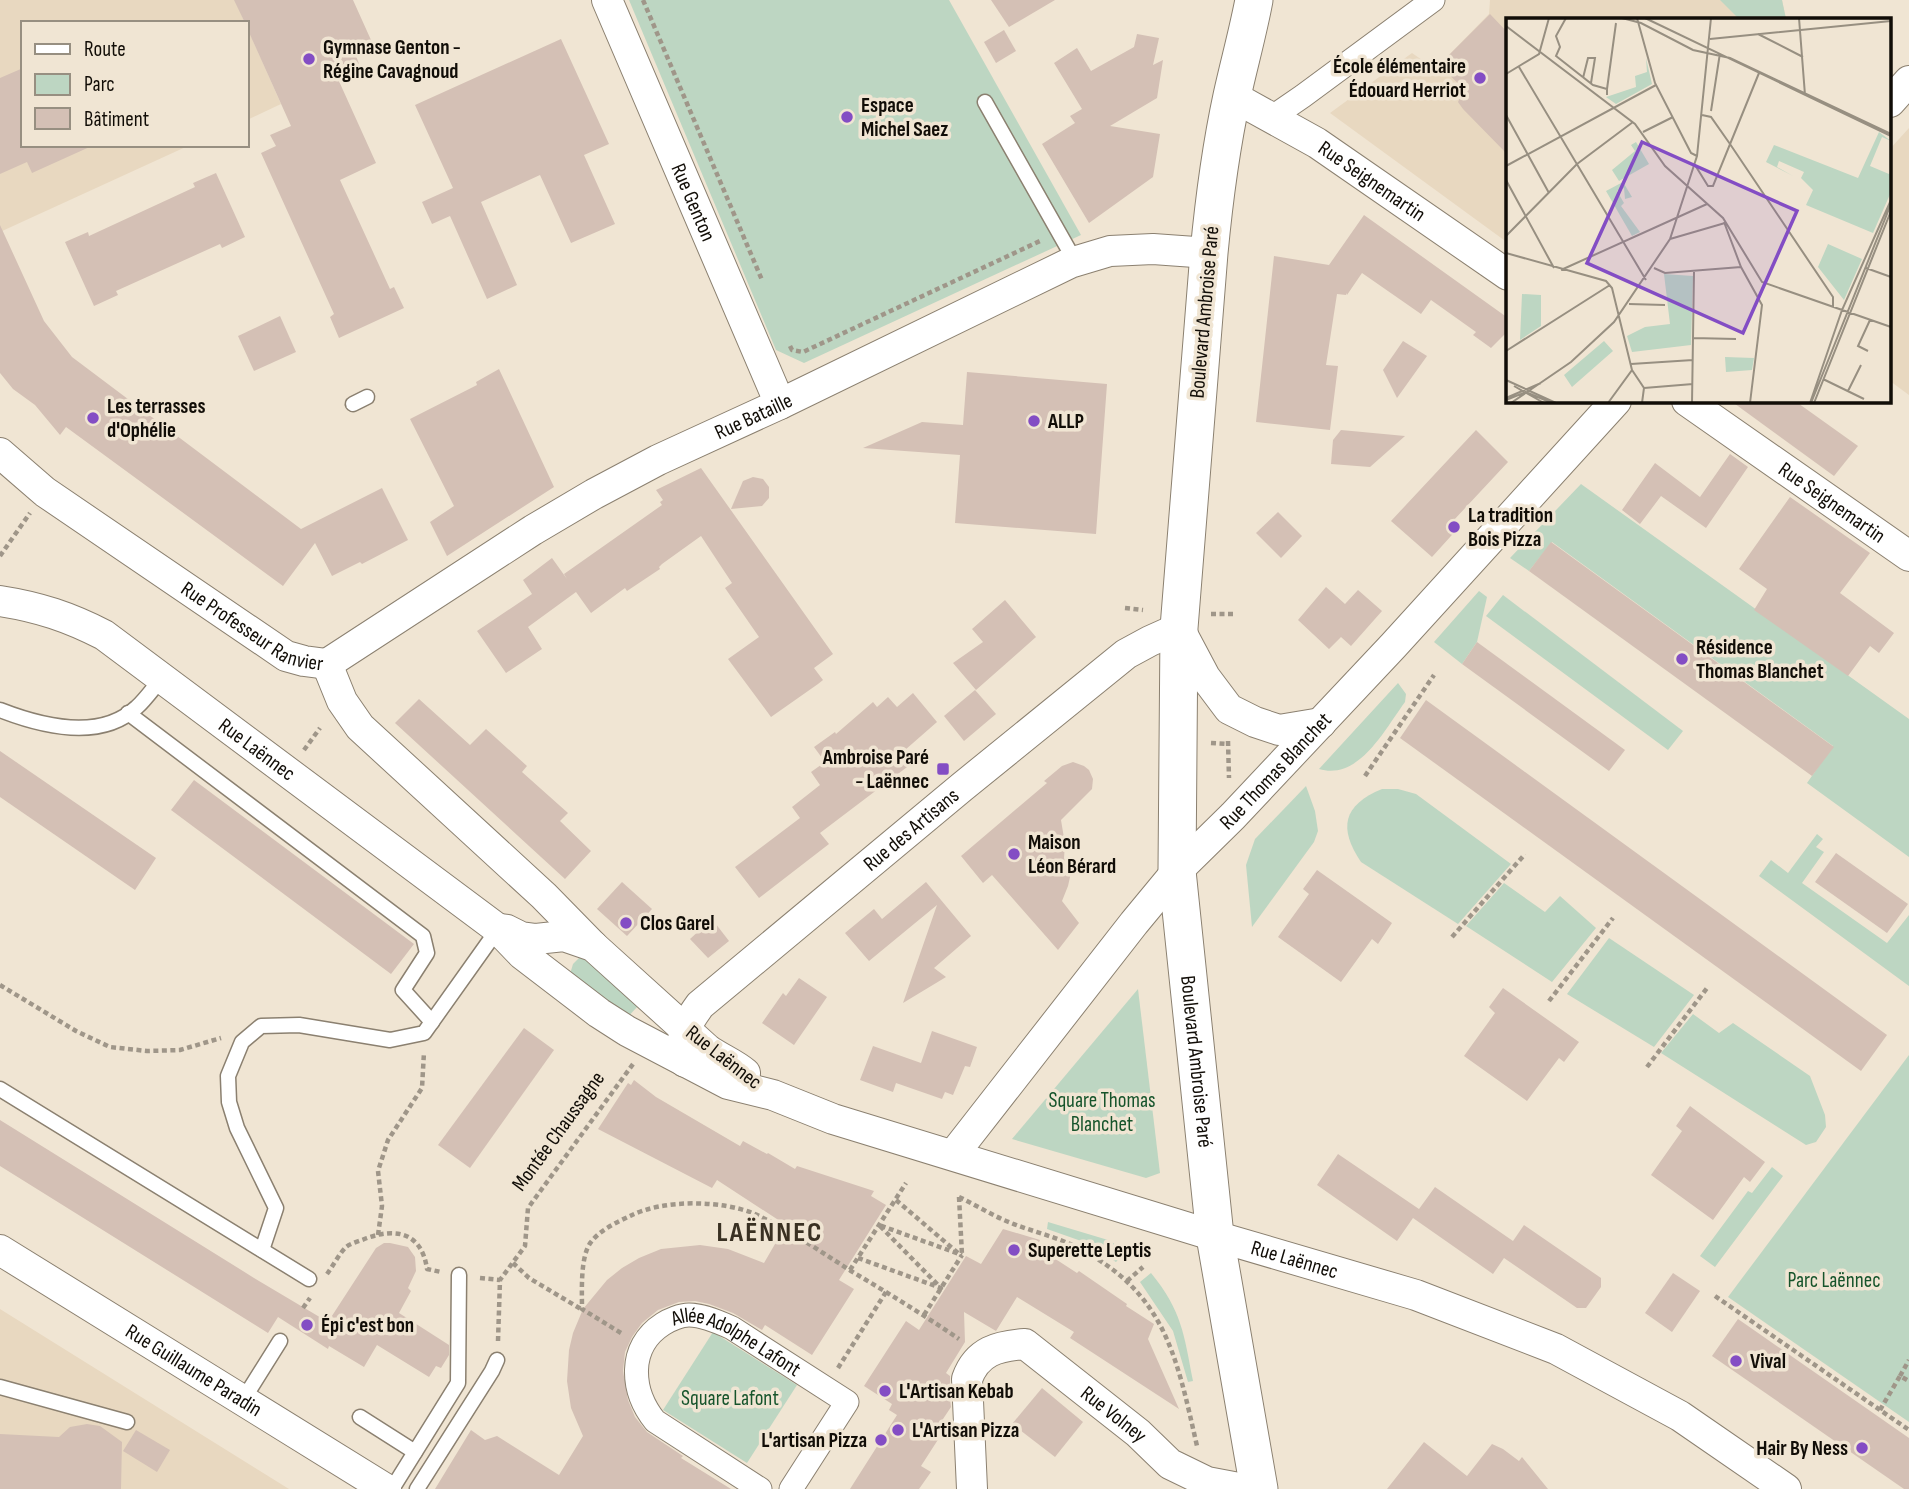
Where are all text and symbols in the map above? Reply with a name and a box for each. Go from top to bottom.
inset map [1506,18,1892,402]
legend [21,21,248,147]
place label: Gymnase Genton - Régine Cavagnoud [323,35,461,84]
text: Route [84,37,126,62]
marker: Gymnase Genton - Régine Cavagnoud [301,51,317,67]
place label: École élémentaire Édouard Herriot [1333,54,1466,103]
marker: École élémentaire Édouard Herriot [1472,70,1488,86]
text: Parc [84,72,115,97]
place label: Espace Michel Saez [861,93,948,142]
text: Bâtiment [84,107,149,132]
marker: Espace Michel Saez [839,109,855,125]
street label: Rue Seignemartin [1313,136,1430,227]
street label: Rue Genton [665,160,721,245]
street label: Boulevard Ambroise Paré [1185,225,1224,399]
street label: Rue Bataille [711,388,796,445]
place label: Les terrasses d'Ophélie [107,394,205,443]
place label: ALLP [1047,409,1084,434]
marker: Les terrasses d'Ophélie [85,410,101,426]
marker: ALLP [1026,413,1042,429]
street label: Rue Seignemartin [1774,457,1890,549]
place label: La tradition Bois Pizza [1468,503,1553,552]
marker: La tradition Bois Pizza [1446,519,1462,535]
street label: Rue Professeur Ranvier [176,576,325,676]
place label: Résidence Thomas Blanchet [1696,635,1824,684]
marker: Résidence Thomas Blanchet [1674,651,1690,667]
street label: Rue Thomas Blanchet [1215,708,1337,835]
street label: Rue Laënnec [214,713,300,786]
place label: Ambroise Paré - Laënnec [822,745,929,794]
marker: Ambroise Paré - Laënnec [935,761,951,777]
street label: Rue des Artisans [859,783,964,877]
place label: Maison Léon Bérard [1028,830,1116,879]
marker: Maison Léon Bérard [1006,846,1022,862]
place label: Clos Garel [640,911,715,936]
marker: Clos Garel [618,915,634,931]
street label: Boulevard Ambroise Paré [1175,974,1218,1149]
street label: Rue Laënnec [681,1020,767,1095]
street label: Montée Chaussagne [507,1067,610,1196]
park label: Square Thomas Blanchet [1048,1088,1156,1137]
district label: LAËNNEC [717,1216,823,1249]
street label: Rue Laënnec [1248,1235,1341,1284]
place label: Superette Leptis [1028,1238,1151,1263]
marker: Superette Leptis [1006,1242,1022,1258]
park label: Parc Laënnec [1787,1268,1881,1293]
street label: Allée Adolphe Lafont [667,1303,805,1382]
place label: Épi c'est bon [321,1313,414,1338]
marker: Épi c'est bon [299,1317,315,1333]
street label: Rue Guillaume Paradin [121,1319,266,1422]
place label: Vival [1750,1349,1786,1374]
marker: Vival [1728,1353,1744,1369]
place label: L'Artisan Kebab [899,1379,1014,1404]
street label: Rue Volney [1076,1381,1152,1448]
marker: L'Artisan Kebab [877,1383,893,1399]
park label: Square Lafont [681,1386,779,1411]
place label: L'Artisan Pizza [912,1418,1019,1443]
marker: L'Artisan Pizza [890,1422,906,1438]
place label: L'artisan Pizza [761,1428,867,1453]
marker: L'artisan Pizza [873,1432,889,1448]
place label: Hair By Ness [1756,1436,1848,1461]
marker: Hair By Ness [1854,1440,1870,1456]

